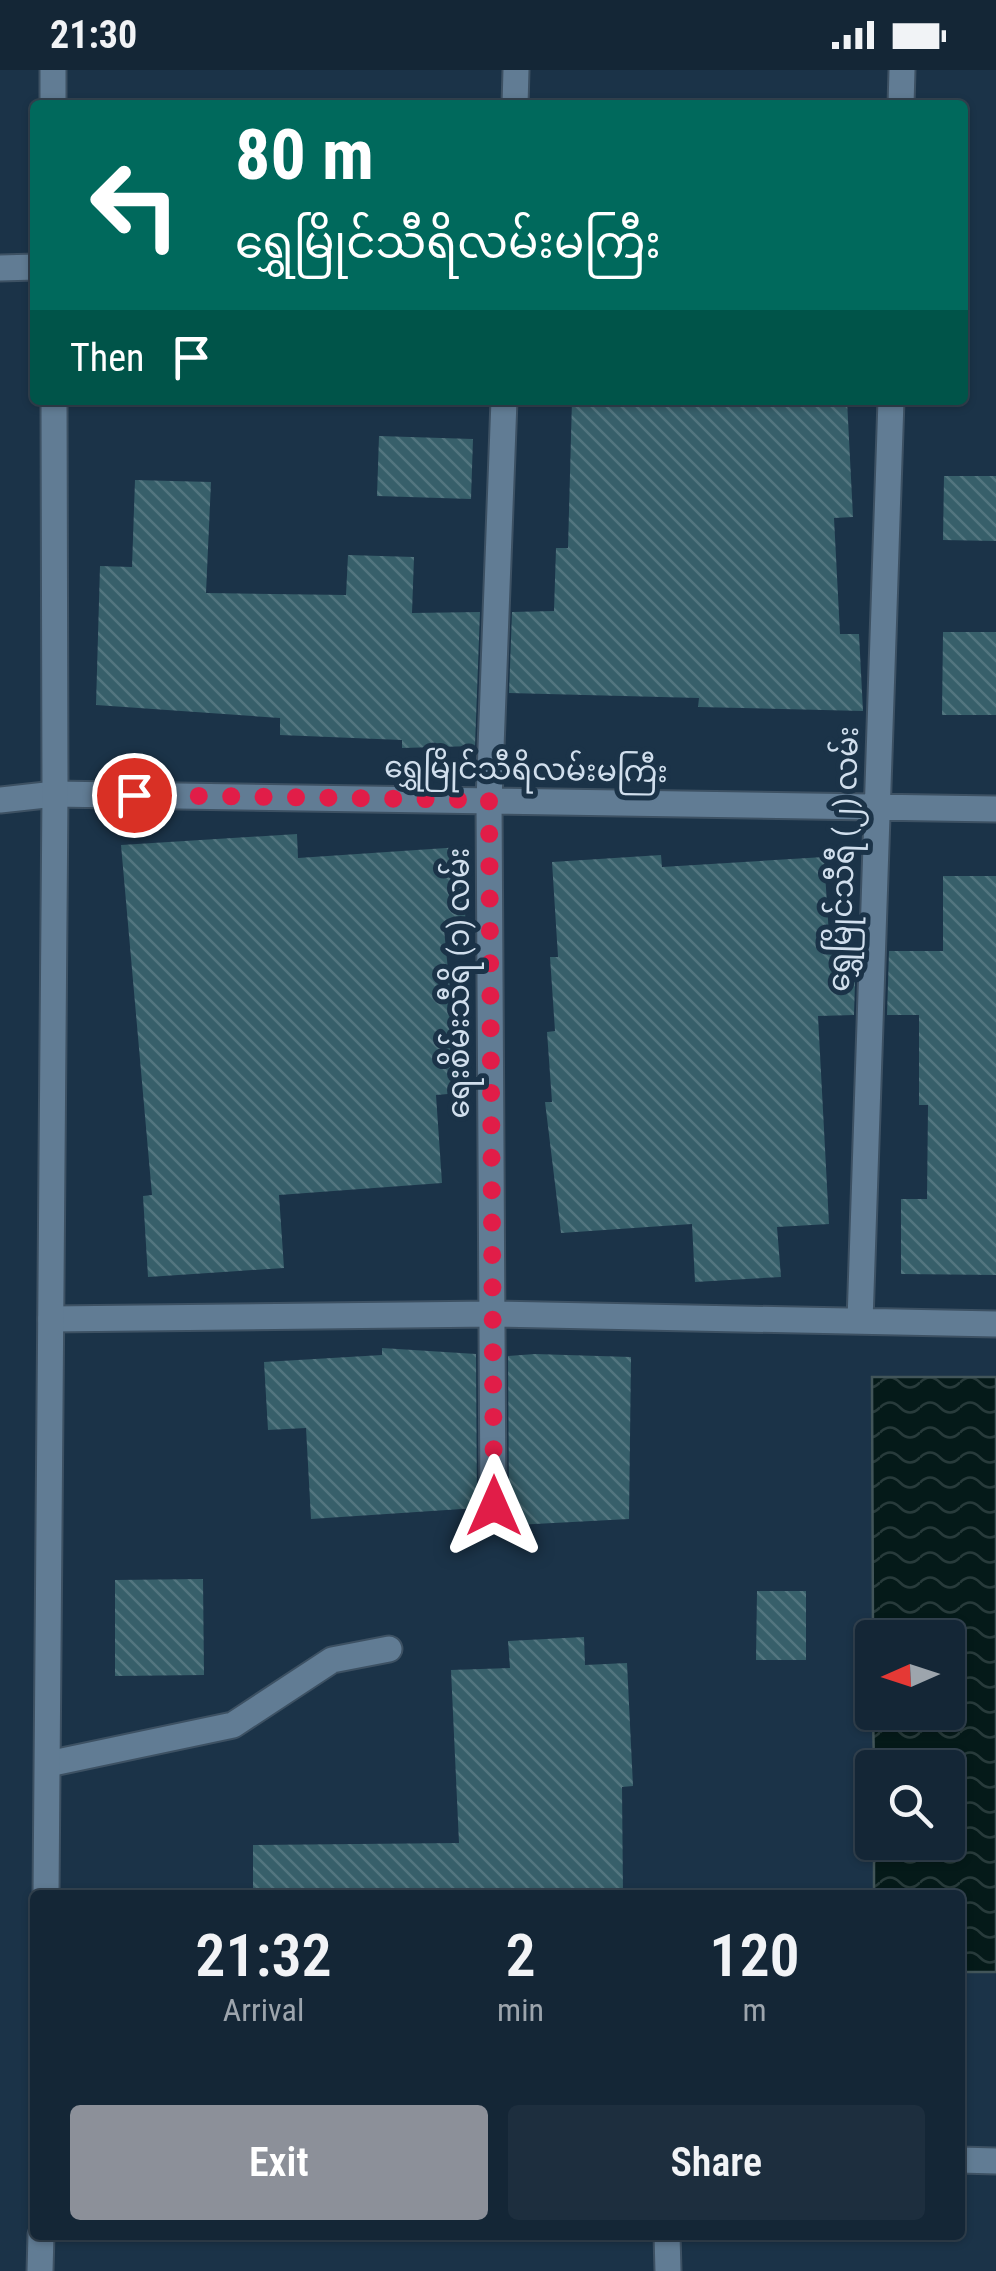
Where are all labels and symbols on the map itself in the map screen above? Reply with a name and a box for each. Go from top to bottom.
street label: ရွှေမြိုင်သီရီ (၂) လမ်း [817,726,873,993]
street label: ရွှေမြိုင်သီရိလမ်းမကြီး [384,745,668,797]
pin [92,753,177,838]
street label: ရေးစိမ်းသီရိ (၁) လမ်း [437,848,484,1118]
position arrow [442,1454,546,1558]
north arrow [855,1620,965,1730]

